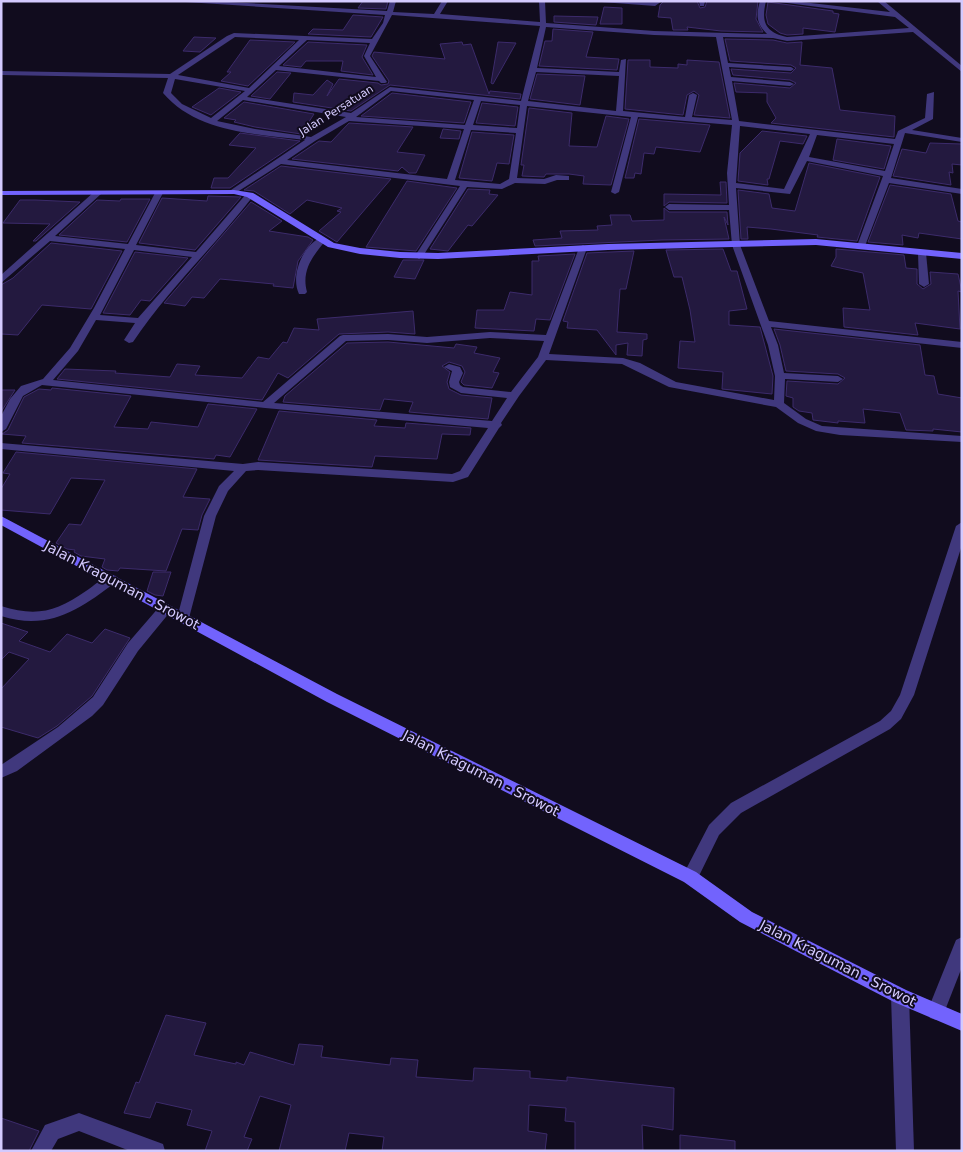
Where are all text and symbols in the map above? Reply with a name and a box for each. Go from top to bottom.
street label: Jalan Persatuan [296,82,376,139]
street label: Jalan Kraguman - Srowot [41,537,203,633]
street label: Jalan Kraguman - Srowot [399,726,562,820]
street label: Jalan Kraguman - Srowot [756,916,919,1010]

